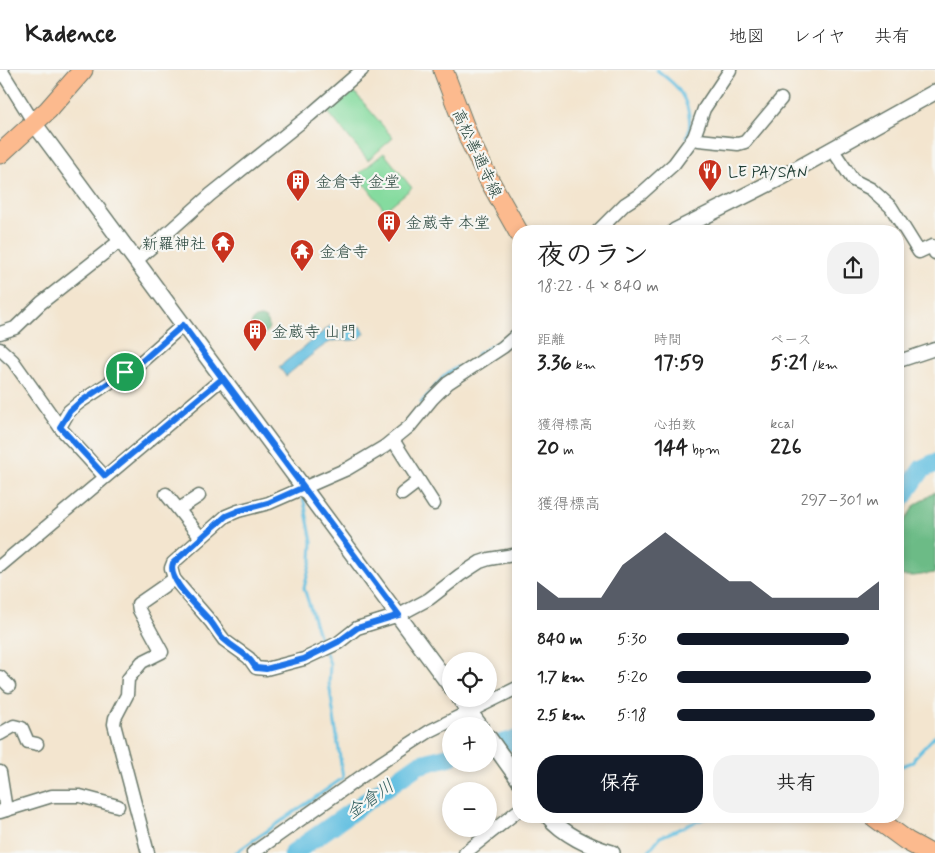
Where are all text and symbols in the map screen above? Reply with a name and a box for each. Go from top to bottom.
text: Kadence [25,19,116,50]
text: 地図 [729,25,765,49]
text: レイヤ [793,25,846,49]
text: 共有 [874,25,910,49]
street label: 高松善通寺線 [447,106,506,202]
restaurant icon: LE PAYSAN [697,158,723,192]
place label: LE PAYSAN [728,162,808,183]
building icon: 金倉寺 金堂 [285,168,311,202]
place label: 金倉寺 金堂 [316,172,400,193]
building icon: 金蔵寺 本堂 [376,209,402,243]
place label: 金蔵寺 本堂 [406,213,490,234]
temple icon: 新羅神社 [210,230,236,264]
place label: 新羅神社 [142,234,206,255]
temple icon: 金倉寺 [289,238,315,272]
text: 夜のラン [537,238,649,275]
place label: 金倉寺 [320,242,368,263]
button: share [827,242,879,294]
text: 18:22 · 4 × 840 m [537,276,659,297]
building icon: 金蔵寺 山門 [242,318,268,352]
place label: 金蔵寺 山門 [272,322,356,343]
text: 距離 [537,331,565,349]
text: 時間 [654,331,682,349]
text: ペース [770,331,812,349]
text: 3.36 [537,349,572,377]
text: 17:59 [654,349,704,377]
text: 5:21 [770,349,808,377]
pin [104,351,146,393]
text: km [572,356,596,374]
text: /km [808,356,838,374]
icon: arrive [111,358,139,386]
text: kcal [770,415,794,433]
text: 獲得標高 [537,416,593,434]
text: 心拍数 [654,416,696,434]
text: 226 [770,433,802,461]
text: 20 [537,434,559,462]
text: 144 [654,434,688,462]
text: m [559,441,574,459]
text: bpm [688,441,720,459]
text: 297–301 m [801,490,879,511]
text: 獲得標高 [537,494,601,515]
text: 840 m [537,629,582,650]
text: 5:30 [617,629,647,650]
map controls [442,652,497,837]
button: locate [442,652,497,707]
text: 1.7 km [537,667,585,688]
text: 5:20 [617,667,648,688]
text: 2.5 km [537,705,585,726]
text: 5:18 [617,705,647,726]
button: + [442,717,497,772]
button: 保存 [537,755,703,813]
button: 共有 [713,755,879,813]
water label: 金倉川 [342,775,400,825]
button: − [442,782,497,837]

